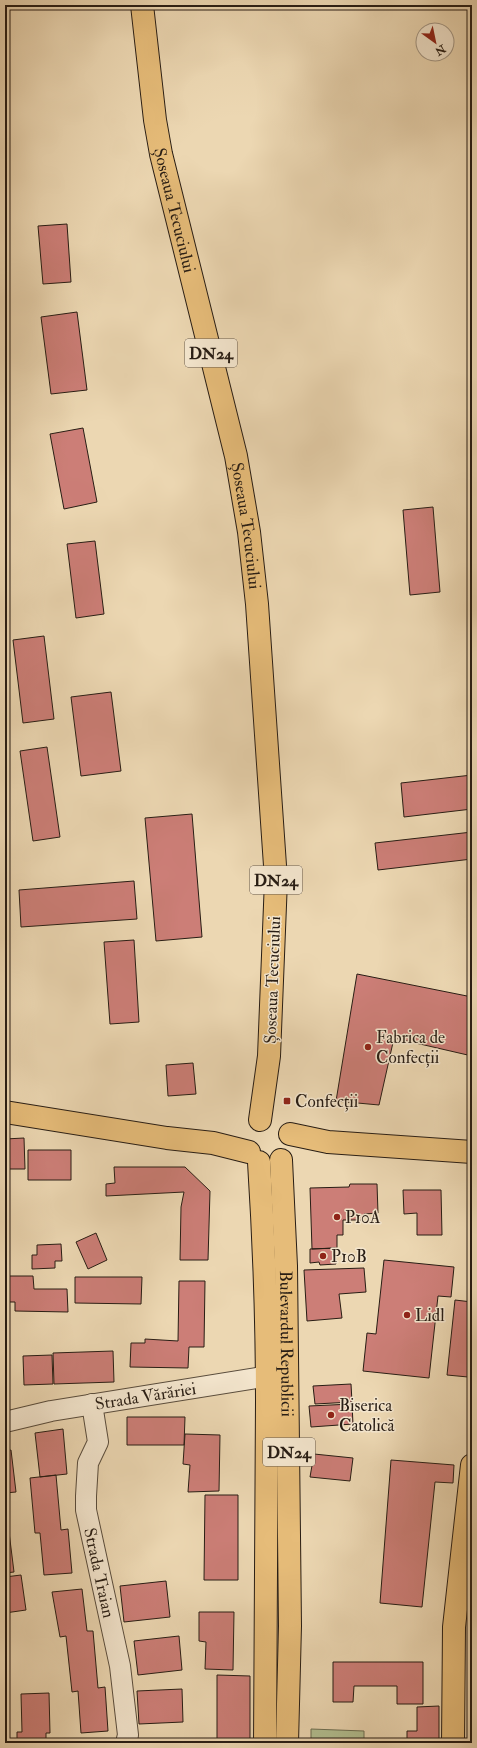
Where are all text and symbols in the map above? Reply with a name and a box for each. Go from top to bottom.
north arrow [415,22,455,62]
text: N [432,41,449,59]
street label: Șoseaua Tecuciului [149,146,200,275]
road number: DN24 [185,339,237,367]
street label: Șoseaua Tecuciului [226,461,265,591]
road number: DN24 [250,866,302,894]
street label: Șoseaua Tecuciului [260,915,285,1044]
place label: Fabrica de Confecții [376,1027,445,1068]
marker: Fabrica de Confecții [363,1042,373,1052]
place label: Confecții [295,1091,359,1112]
marker: Confecții [282,1096,292,1106]
place label: P10A [345,1207,381,1228]
marker: P10A [332,1212,342,1222]
place label: P10B [331,1246,367,1267]
marker: P10B [318,1251,328,1261]
street label: Bulevardul Republicii [275,1271,298,1418]
place label: Lidl [415,1305,445,1326]
marker: Lidl [402,1310,412,1320]
street label: Strada Vărăriei [94,1378,198,1415]
place label: Biserica Catolică [339,1395,396,1436]
marker: Biserica Catolică [326,1410,336,1420]
road number: DN24 [263,1438,315,1466]
street label: Strada Traian [79,1526,119,1620]

